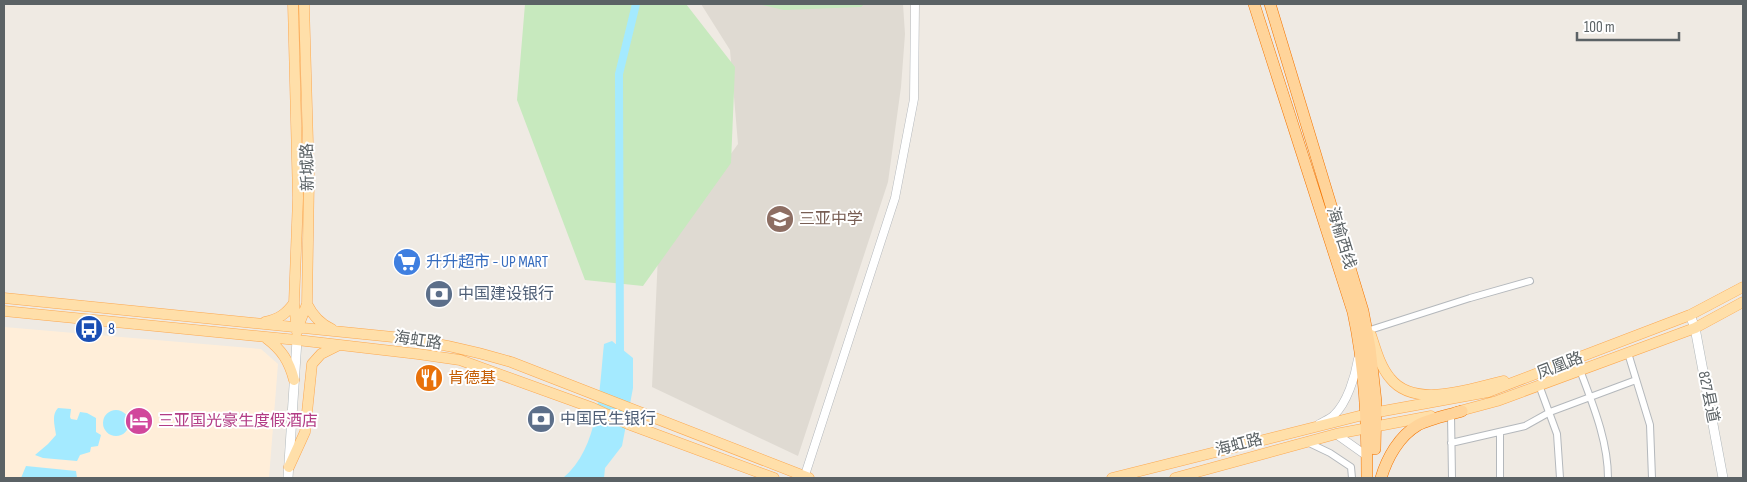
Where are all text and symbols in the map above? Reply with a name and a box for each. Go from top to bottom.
scale bar [1577,10,1680,42]
text: 100 m [1584,18,1615,37]
street label: 新城路 [298,143,318,191]
school or university icon: 三亚中学 [765,204,795,234]
street label: 海榆西线 [1323,205,1359,271]
place label: 三亚中学 [799,210,863,229]
supermarket icon: 升升超市 - UP MART [392,247,422,277]
place label: 升升超市 - UP MART [426,253,549,272]
bank icon: 中国建设银行 [424,279,454,309]
place label: 中国建设银行 [458,285,554,304]
bus stop icon: 8 [74,314,104,344]
place label: 8 [108,320,115,339]
street label: 海虹路 [393,328,443,354]
street label: 凤凰路 [1534,349,1586,383]
restaurant icon: 肯德基 [414,363,444,393]
place label: 肯德基 [448,369,496,388]
street label: 827县道 [1694,370,1722,424]
bank icon: 中国民生银行 [526,404,556,434]
hotel icon: 三亚国光豪生度假酒店 [124,406,154,436]
place label: 中国民生银行 [560,410,656,429]
place label: 三亚国光豪生度假酒店 [158,412,318,431]
street label: 海虹路 [1213,430,1265,460]

